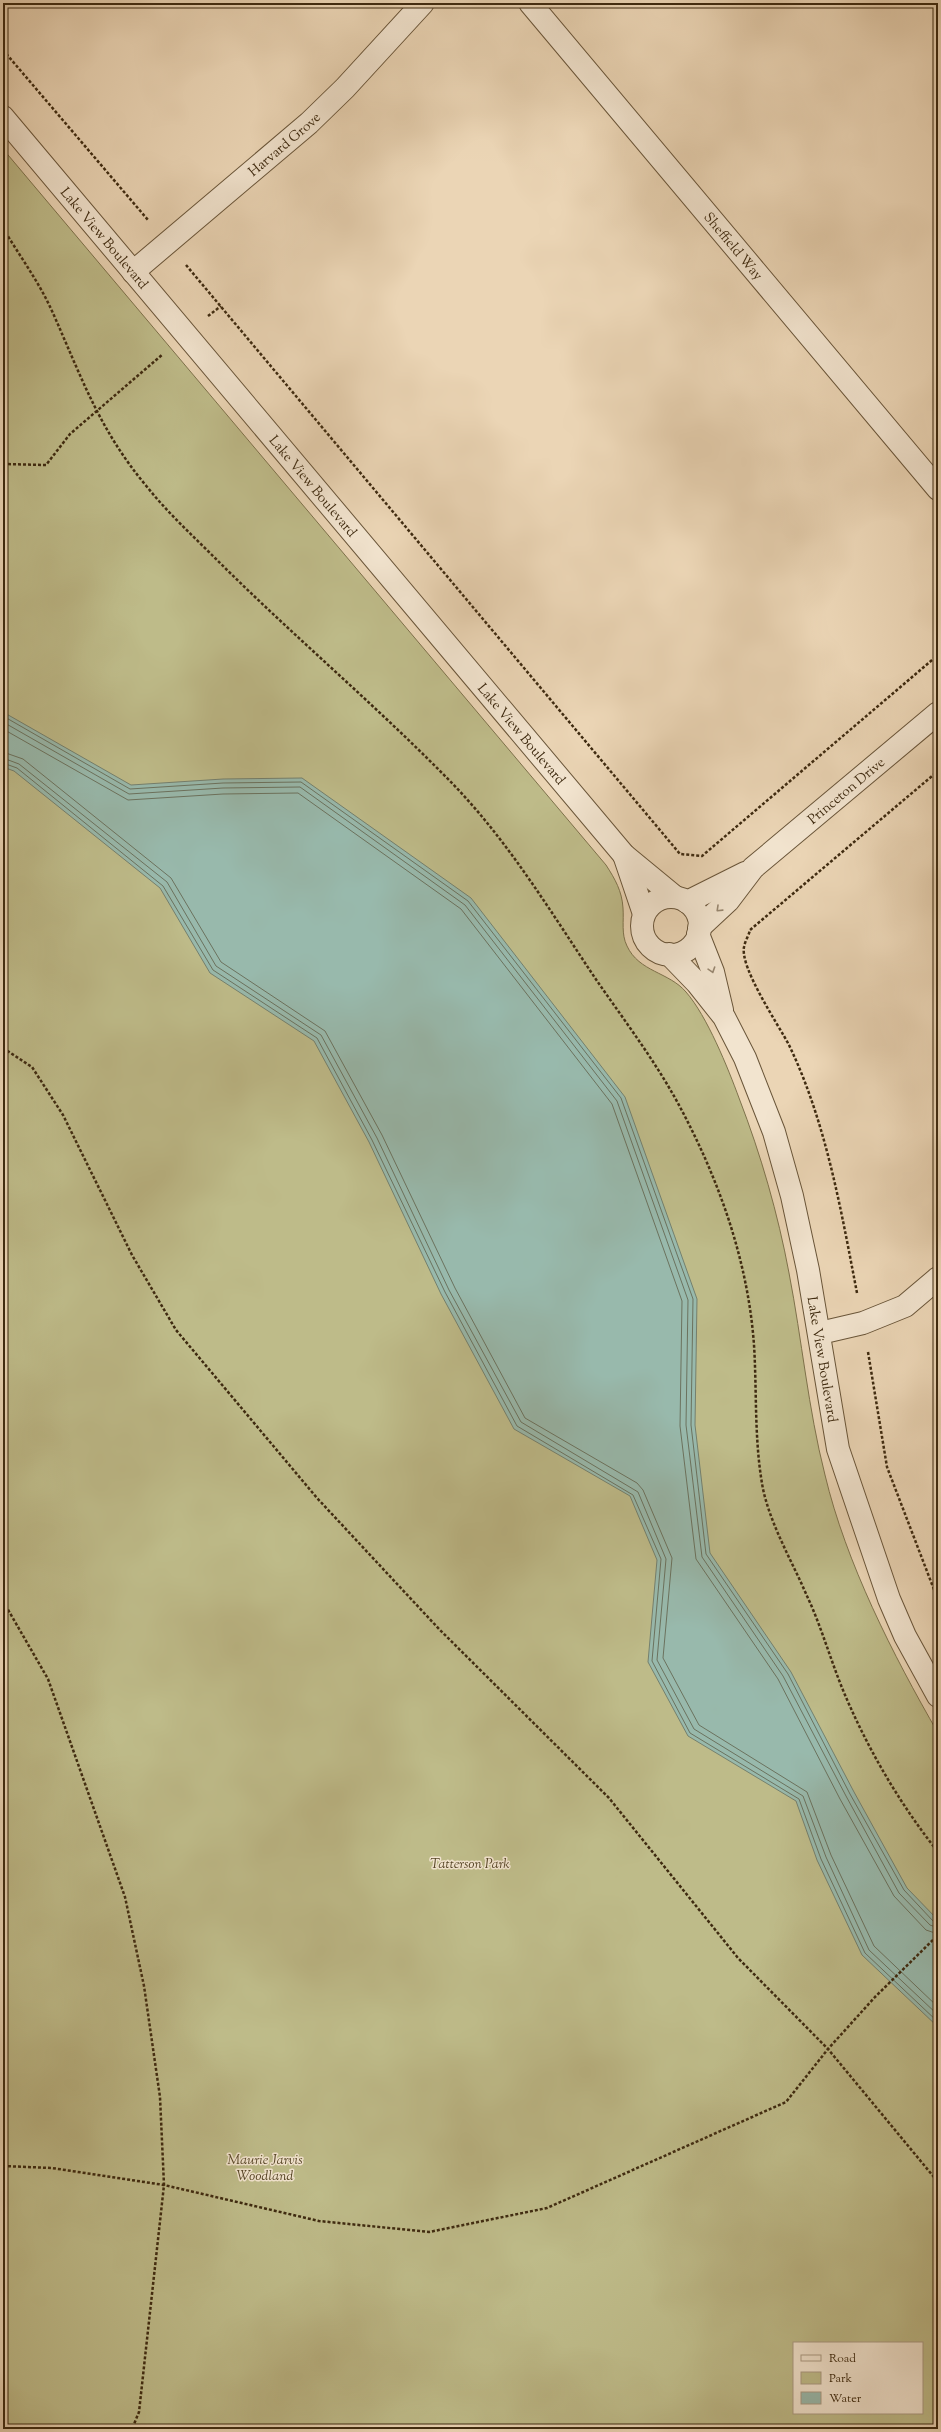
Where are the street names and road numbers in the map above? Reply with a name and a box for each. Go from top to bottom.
street label: Harvard Grove [245,109,326,182]
street label: Lake View Boulevard [55,184,152,294]
street label: Sheffield Way [698,209,767,285]
street label: Lake View Boulevard [263,432,361,542]
street label: Lake View Boulevard [472,680,569,790]
street label: Princeton Drive [804,754,890,830]
street label: Lake View Boulevard [801,1295,841,1424]

